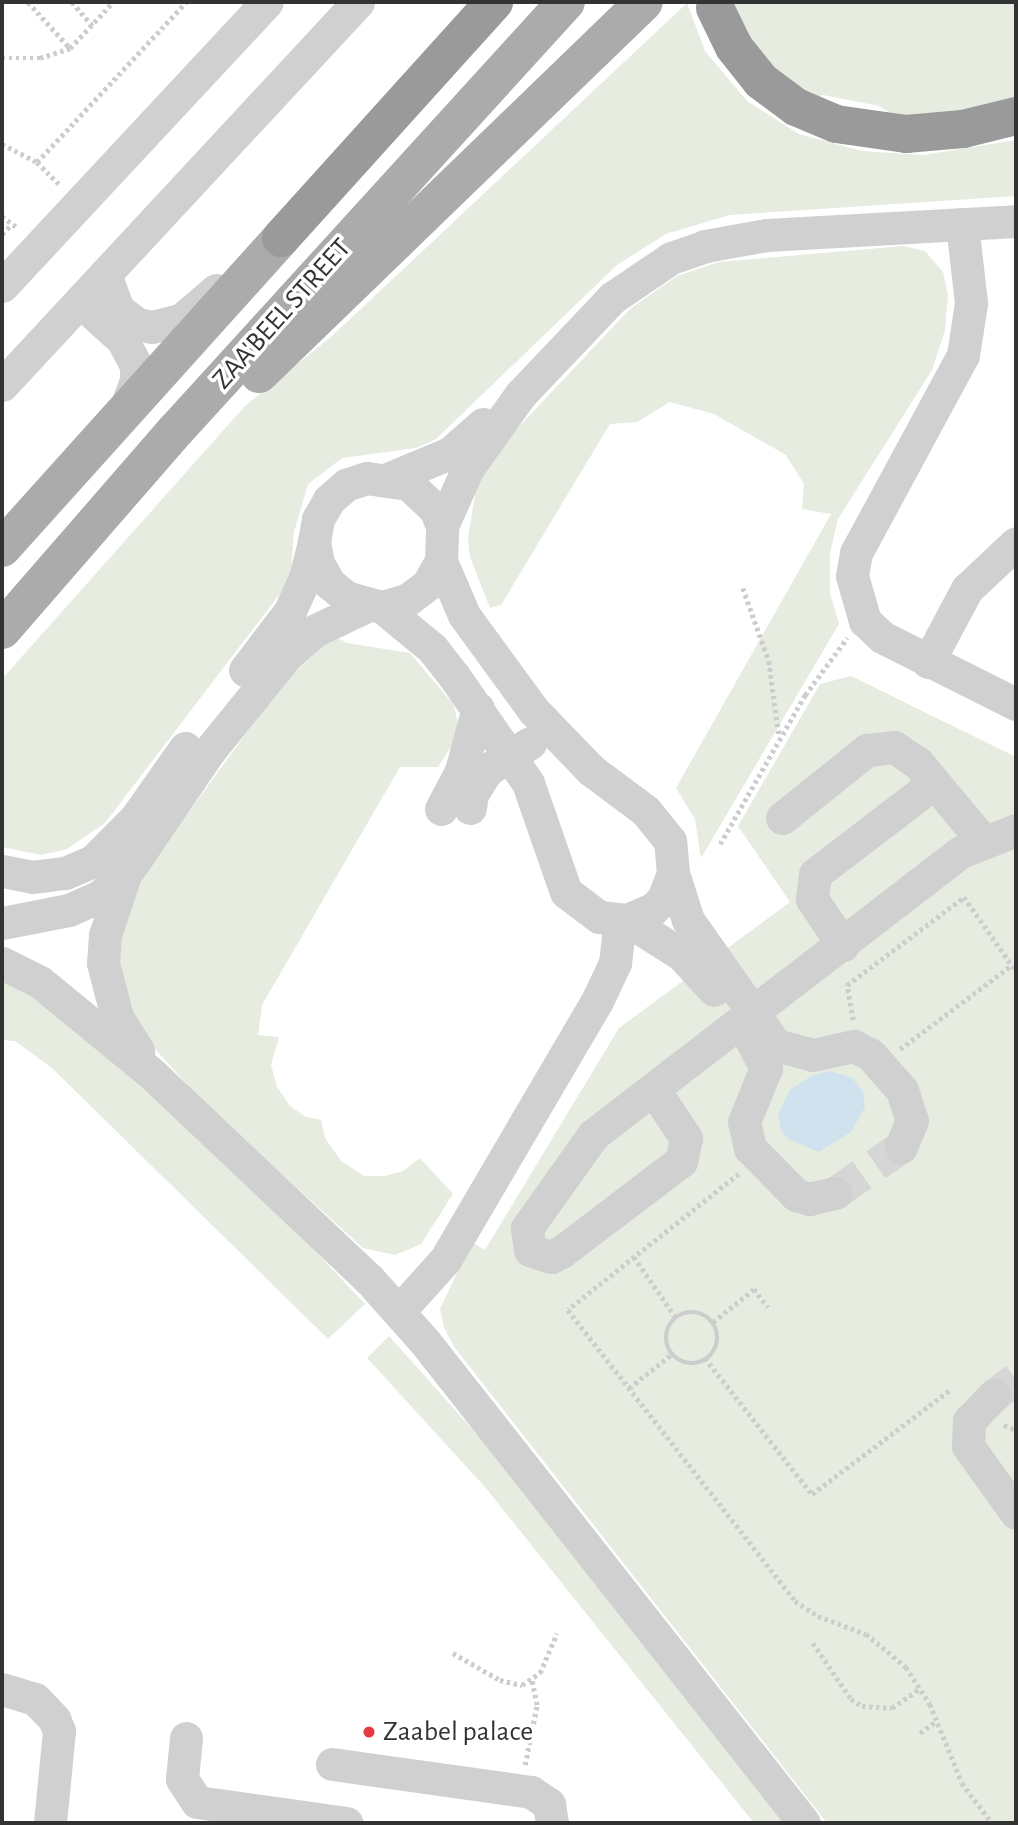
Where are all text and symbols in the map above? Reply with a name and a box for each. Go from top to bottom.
street label: ZAA'BEEL STREET [206,232,358,396]
place label: Zaabel palace [383,1715,533,1749]
marker: Zaabel palace [361,1724,377,1740]

